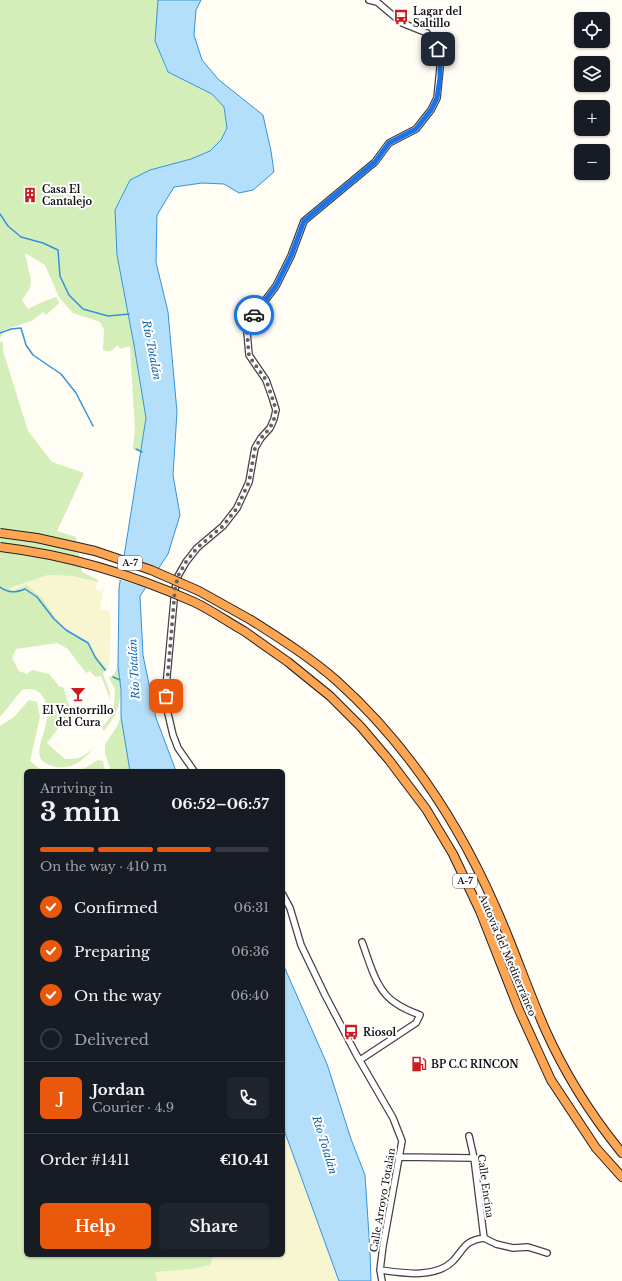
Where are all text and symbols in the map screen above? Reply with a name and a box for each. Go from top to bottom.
place label: Lagar del Saltillo [413,5,462,30]
bus stop icon: Lagar del Saltillo [392,8,410,26]
map controls [574,12,610,180]
button: locate [574,12,610,48]
pin [421,32,455,66]
icon: home [427,38,449,60]
button: layers [574,56,610,92]
button: + [574,100,610,136]
button: − [574,144,610,180]
place label: Casa El Cantalejo [42,183,93,208]
building icon: Casa El Cantalejo [21,186,39,204]
courier [234,295,274,335]
icon: car [243,304,265,326]
water label: Río Totalán [139,318,165,381]
road number: A-7 [118,556,142,570]
water label: Río Totalán [125,638,143,701]
pin [149,679,183,713]
bar icon: El Ventorrillo del Cura [69,685,87,703]
icon: bag [155,685,177,707]
place label: El Ventorrillo del Cura [42,704,114,729]
text: Arriving in [40,780,113,797]
text: 06:52–06:57 [171,794,269,813]
text: 3 min [40,796,121,828]
text: On the way · 410 m [40,858,167,875]
road number: A-7 [453,874,477,888]
street label: Autovía del Mediterráneo [476,891,539,1018]
icon: check [40,896,62,918]
text: Confirmed [74,898,158,917]
text: 06:31 [234,899,269,916]
icon: check [40,940,62,962]
text: Preparing [74,942,150,961]
text: 06:36 [231,943,269,960]
icon: check [40,984,62,1006]
text: On the way [74,986,162,1005]
text: 06:40 [231,987,269,1004]
bus stop icon: Riosol [342,1023,360,1041]
place label: Riosol [363,1026,397,1039]
text: Delivered [74,1030,149,1049]
fuel station icon: BP C.C RINCON [410,1055,428,1073]
place label: BP C.C RINCON [431,1058,519,1071]
button: phone [227,1077,269,1119]
text: Jordan [92,1080,145,1099]
text: J [58,1088,64,1107]
text: Courier · 4.9 [92,1099,174,1116]
water label: Río Totalán [309,1113,341,1176]
street label: Calle Arroyo Totalán [367,1147,398,1253]
text: Order #1411 [40,1150,130,1169]
text: €10.41 [220,1150,269,1169]
street label: Calle Encina [475,1153,496,1219]
button: Help [40,1203,151,1249]
button: Share [159,1203,269,1249]

